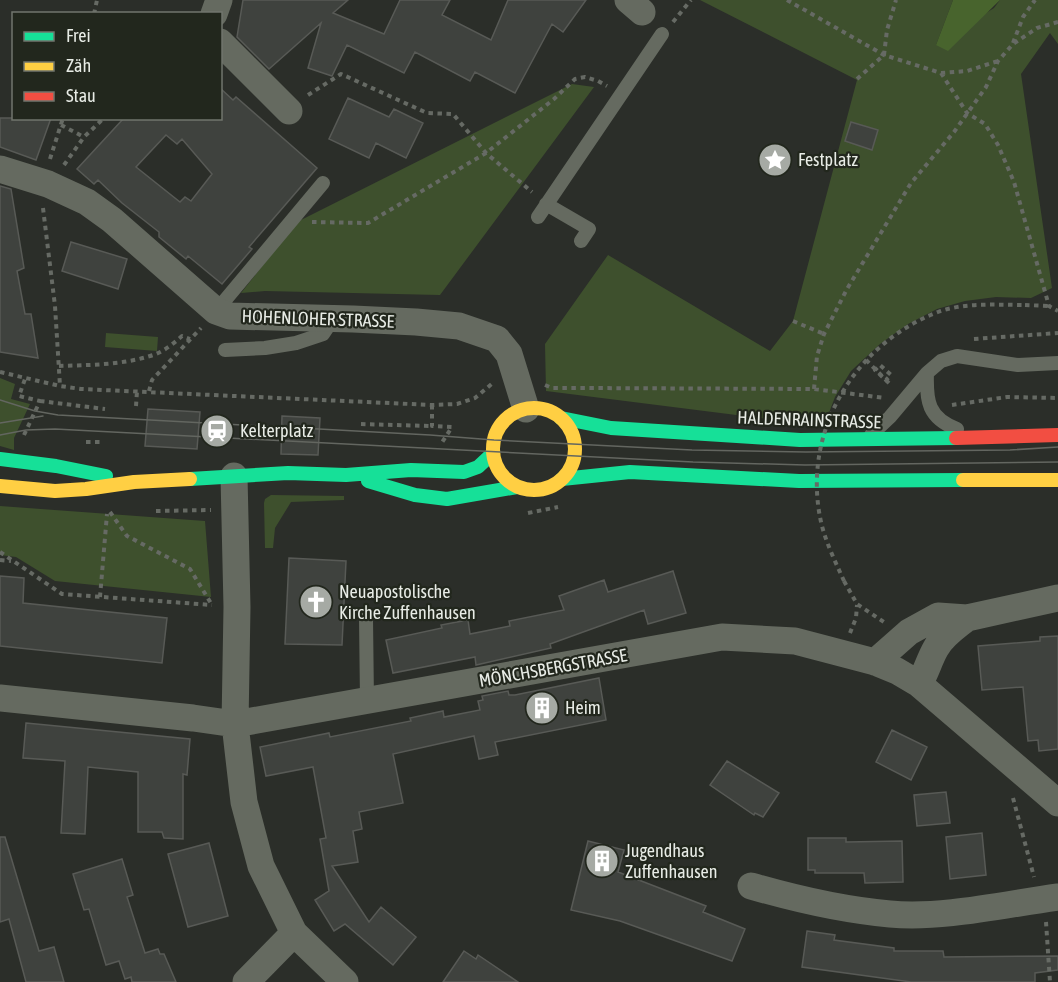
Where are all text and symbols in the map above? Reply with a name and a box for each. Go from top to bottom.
legend [12,12,222,120]
text: Frei [66,25,91,46]
text: Zäh [66,55,91,76]
text: Stau [66,85,96,106]
place icon: Festplatz [757,142,793,178]
place label: Festplatz [798,149,858,170]
street label: HOHENLOHER STRASSE [241,305,395,332]
street label: HALDENRAINSTRASSE [737,406,882,433]
station icon: Kelterplatz [199,413,235,449]
place label: Kelterplatz [240,420,314,441]
place label: Neuapostolische Kirche Zuffenhausen [339,581,476,623]
church icon: Neuapostolische Kirche Zuffenhausen [298,584,334,620]
street label: MÖNCHSBERGSTRASSE [477,644,629,691]
building icon: Heim [524,690,560,726]
place label: Heim [565,697,601,718]
place label: Jugendhaus Zuffenhausen [625,840,718,882]
building icon: Jugendhaus Zuffenhausen [584,843,620,879]

